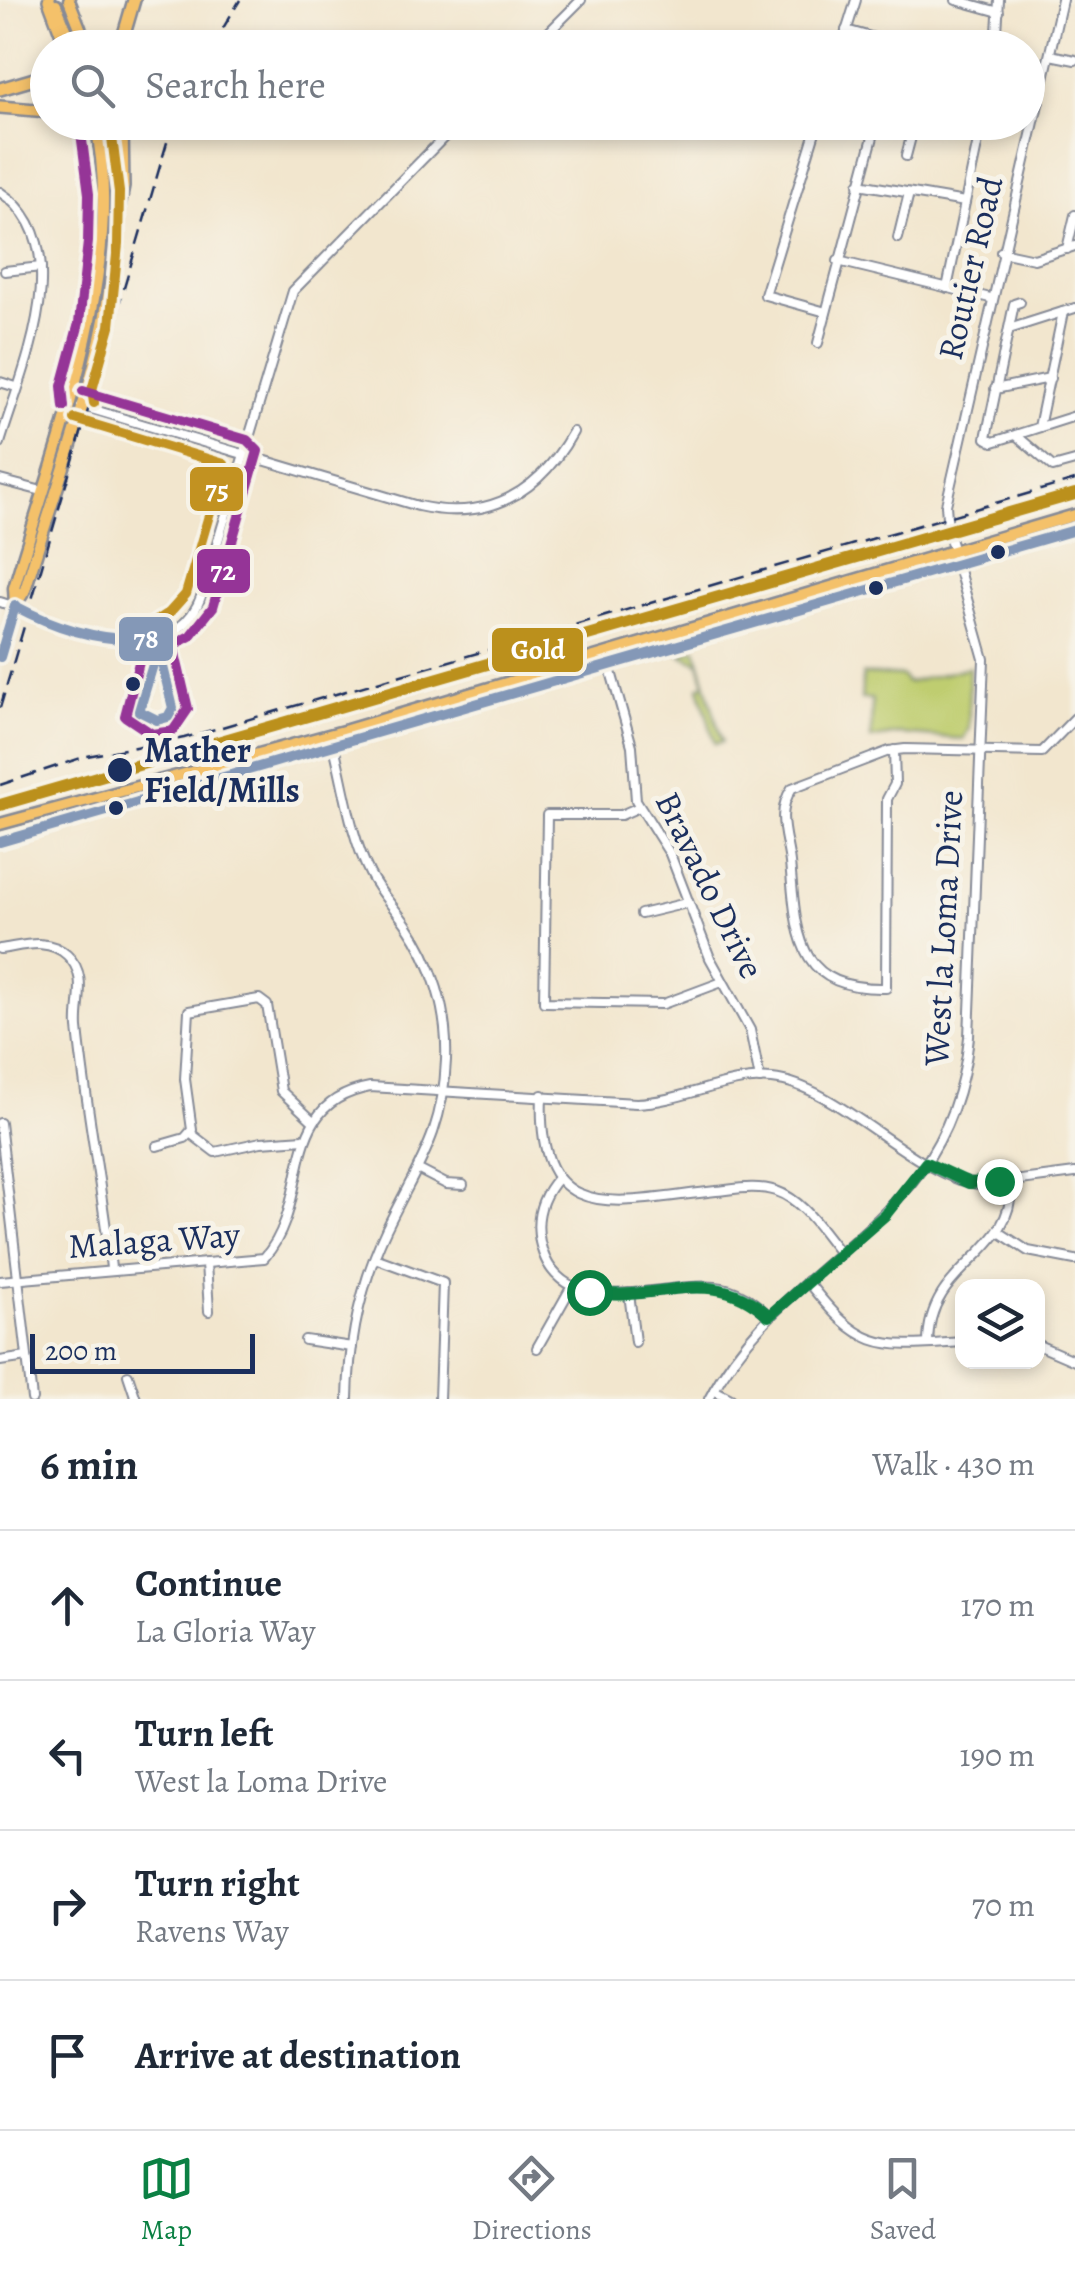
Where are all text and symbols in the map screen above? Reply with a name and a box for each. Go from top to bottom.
search box [30,30,1045,140]
icon: search [65,58,120,113]
text: Search here [145,59,326,111]
street label: Routier Road [926,171,1014,365]
line badge: 75 [188,465,245,513]
text: 75 [205,471,229,509]
unlabelled marker [988,542,1008,562]
line badge: 72 [195,547,252,595]
text: 72 [210,552,236,590]
unlabelled marker [866,578,886,598]
line badge: 78 [117,615,175,663]
text: 78 [133,620,159,658]
line badge: Gold [490,626,585,674]
text: Gold [511,631,566,669]
unlabelled marker [123,674,143,694]
place label: Mather Field/Mills [144,726,300,814]
marker: Mather Field/Mills [105,755,135,785]
street label: Bravado Drive [644,784,776,986]
street label: West la Loma Drive [912,789,974,1068]
unlabelled marker [106,798,126,818]
route end [977,1159,1023,1205]
street label: Malaga Way [67,1210,242,1270]
route start [567,1270,613,1316]
map controls [955,1279,1045,1369]
button: layers [955,1279,1045,1369]
scale bar [30,1329,255,1374]
text: 200 m [45,1332,117,1370]
text: 6 min [40,1436,138,1493]
text: Walk · 430 m [872,1442,1035,1486]
text: Continue [135,1557,282,1609]
icon: ahead [40,1578,95,1633]
text: 170 m [961,1583,1035,1627]
text: La Gloria Way [135,1609,316,1653]
text: Turn left [135,1707,274,1759]
icon: left [40,1728,95,1783]
text: 190 m [959,1733,1035,1777]
text: West la Loma Drive [135,1759,387,1803]
text: Turn right [135,1857,300,1909]
icon: right [40,1878,95,1933]
text: 70 m [972,1883,1035,1927]
text: Ravens Way [135,1909,289,1953]
icon: arrive [40,2028,95,2083]
text: Arrive at destination [135,2029,461,2081]
tab: Map [139,2151,194,2249]
tab: Directions [472,2151,592,2249]
tab: Saved [870,2151,936,2249]

